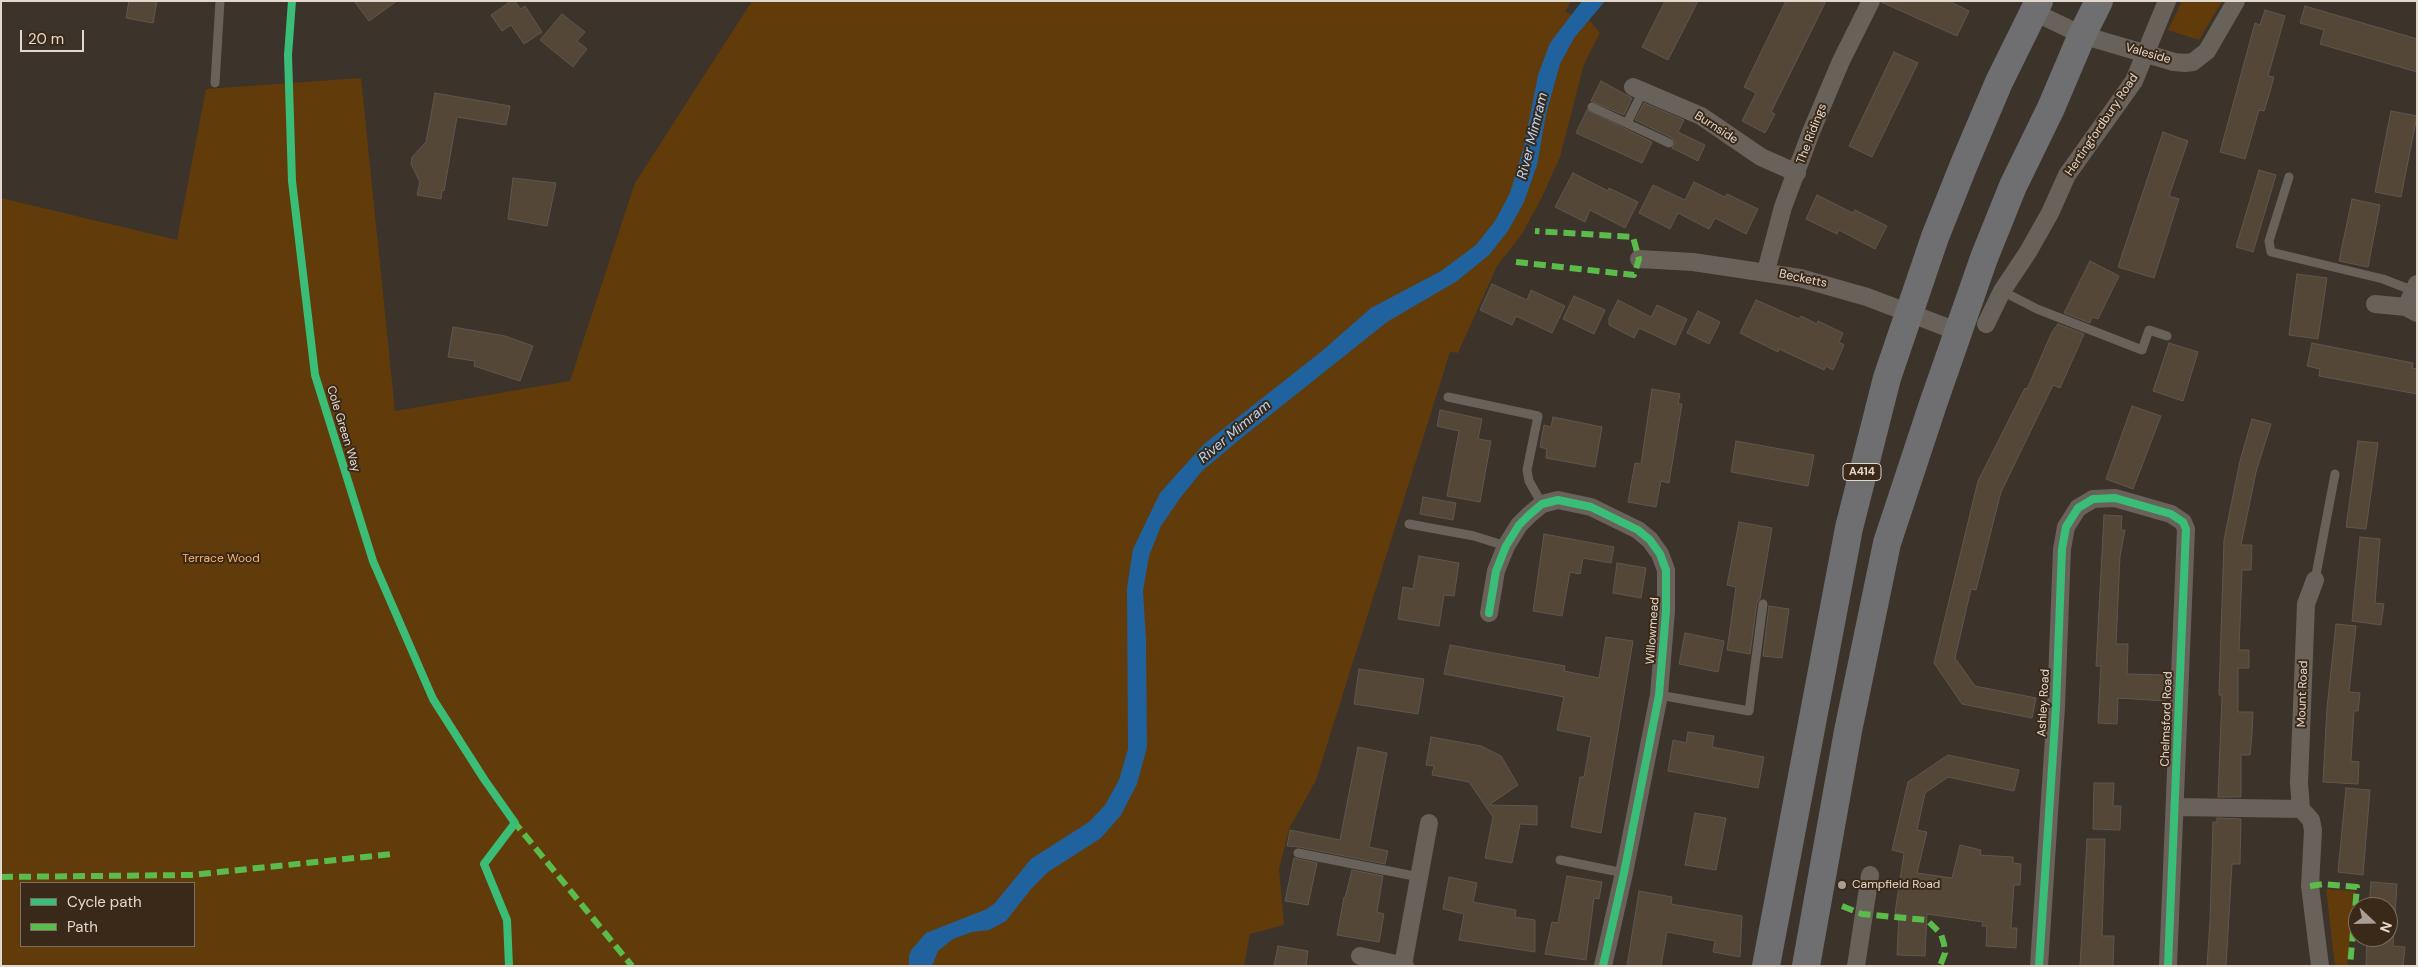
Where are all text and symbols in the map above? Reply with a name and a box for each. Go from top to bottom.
scale bar [22,20,86,52]
text: 20 m [28,29,64,49]
street label: Valeside [2124,41,2172,67]
street label: Hertingfordbury Road [2063,71,2141,179]
water label: River Mimram [1514,91,1552,181]
street label: The Ridings [1794,102,1830,166]
street label: Burnside [1692,109,1740,147]
street label: Becketts [1778,267,1828,291]
street label: Cole Green Way [323,384,363,474]
water label: River Mimram [1196,397,1274,467]
road number: A414 [1843,464,1881,481]
park label: Terrace Wood [182,552,260,566]
street label: Willowmead [1643,597,1663,665]
street label: Mount Road [2295,660,2311,728]
street label: Ashley Road [2035,669,2053,737]
street label: Chelmsford Road [2158,671,2176,767]
place label: Campfield Road [1852,878,1940,892]
marker: Campfield Road [1836,879,1848,891]
legend [20,882,195,947]
text: Cycle path [67,892,142,912]
north arrow [2348,897,2398,947]
text: Path [67,917,98,937]
text: N [2376,919,2396,935]

